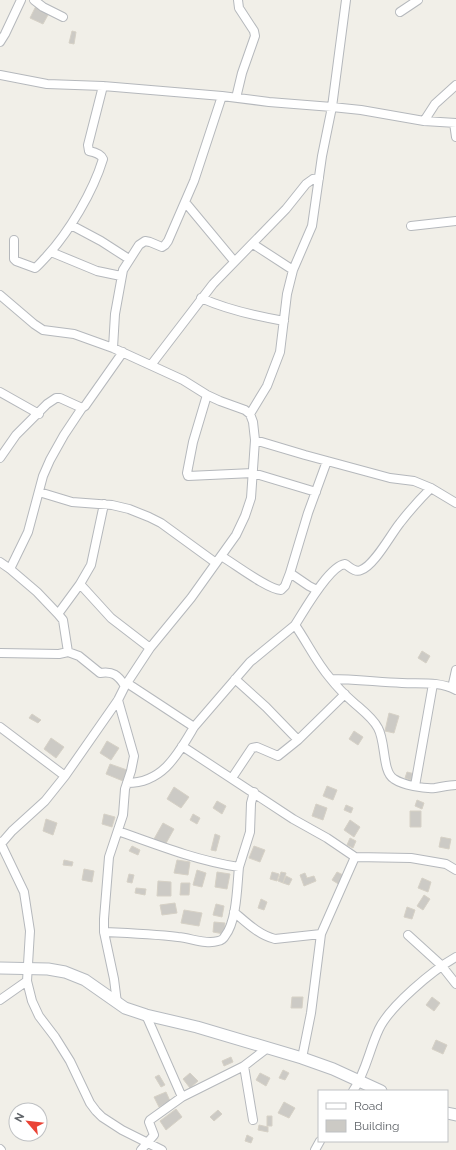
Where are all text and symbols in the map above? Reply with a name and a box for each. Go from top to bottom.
legend [318,1090,448,1142]
text: Road [354,1099,383,1113]
north arrow [8,1102,48,1142]
text: N [12,1111,27,1124]
text: Building [354,1119,400,1133]

